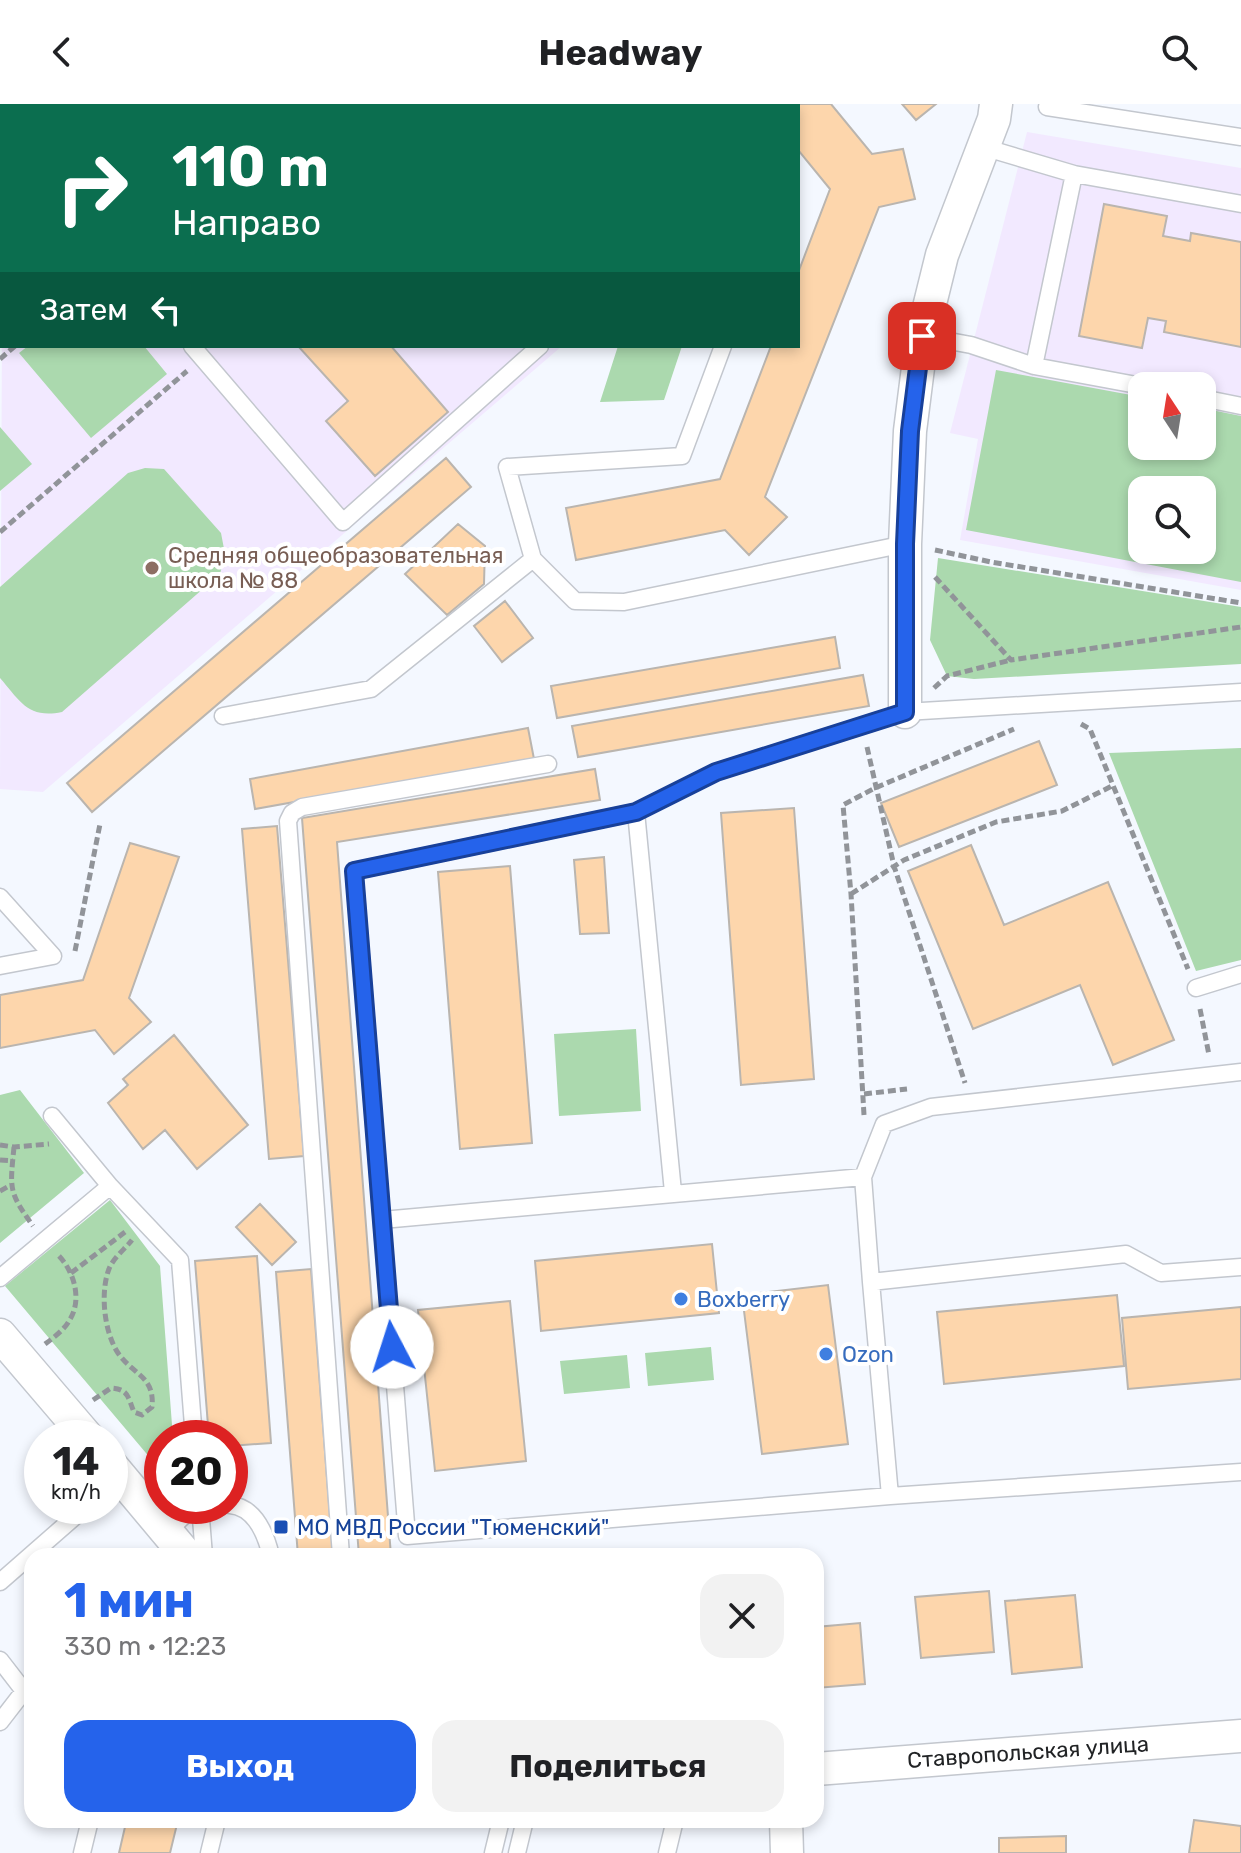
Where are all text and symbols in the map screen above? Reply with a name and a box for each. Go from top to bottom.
icon: back [40,30,84,74]
icon: search [1157,30,1201,74]
text: Headway [539,31,702,74]
text: 110 m [172,134,329,200]
icon: right [40,136,144,240]
text: Направо [172,201,321,244]
icon: left [144,288,188,332]
text: Затем [40,292,128,328]
pin [888,302,956,370]
icon: arrive [900,314,944,358]
north arrow [1128,372,1216,460]
map controls [1128,372,1216,564]
button: search [1128,476,1216,564]
place label: Средняя общеобразовательная школа № 88 [168,542,504,594]
marker: Средняя общеобразовательная школа № 88 [143,559,161,577]
place label: Boxberry [697,1286,790,1313]
marker: Boxberry [672,1290,690,1308]
position arrow [350,1305,434,1389]
place label: Ozon [842,1341,894,1368]
marker: Ozon [817,1345,835,1363]
speed limit sign: 20 [144,1420,248,1524]
text: 14 [52,1438,100,1485]
text: km/h [51,1480,101,1504]
place label: МО МВД России "Тюменский" [297,1514,609,1541]
marker: МО МВД России "Тюменский" [272,1518,290,1536]
text: 1 мин [64,1572,194,1629]
button: close [700,1574,784,1658]
text: 330 m · 12:23 [64,1631,227,1662]
button: Выход [64,1720,416,1812]
button: Поделиться [432,1720,784,1812]
street label: Ставропольская улица [906,1730,1150,1774]

